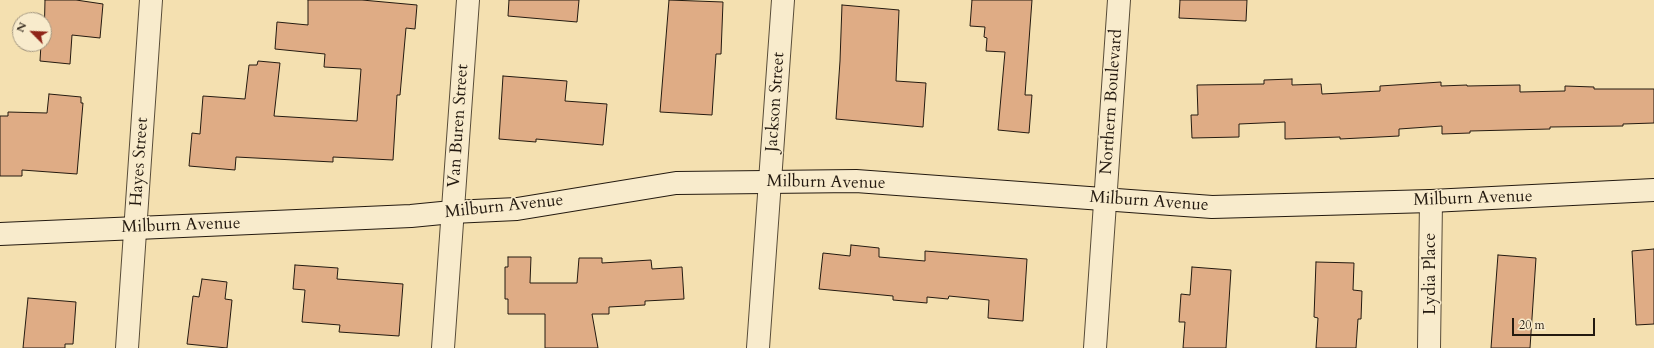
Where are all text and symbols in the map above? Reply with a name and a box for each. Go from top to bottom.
north arrow [12,12,52,52]
text: N [13,20,30,35]
street label: Northern Boulevard [1097,28,1127,176]
street label: Jackson Street [762,51,790,153]
street label: Van Buren Street [445,63,473,189]
street label: Hayes Street [127,117,153,207]
street label: Milburn Avenue [766,172,886,194]
street label: Milburn Avenue [1413,187,1533,211]
street label: Milburn Avenue [1089,188,1209,216]
street label: Milburn Avenue [444,191,564,223]
street label: Milburn Avenue [121,214,241,238]
street label: Lydia Place [1421,233,1441,315]
scale bar [1514,310,1597,336]
text: 20 m [1519,317,1545,333]

